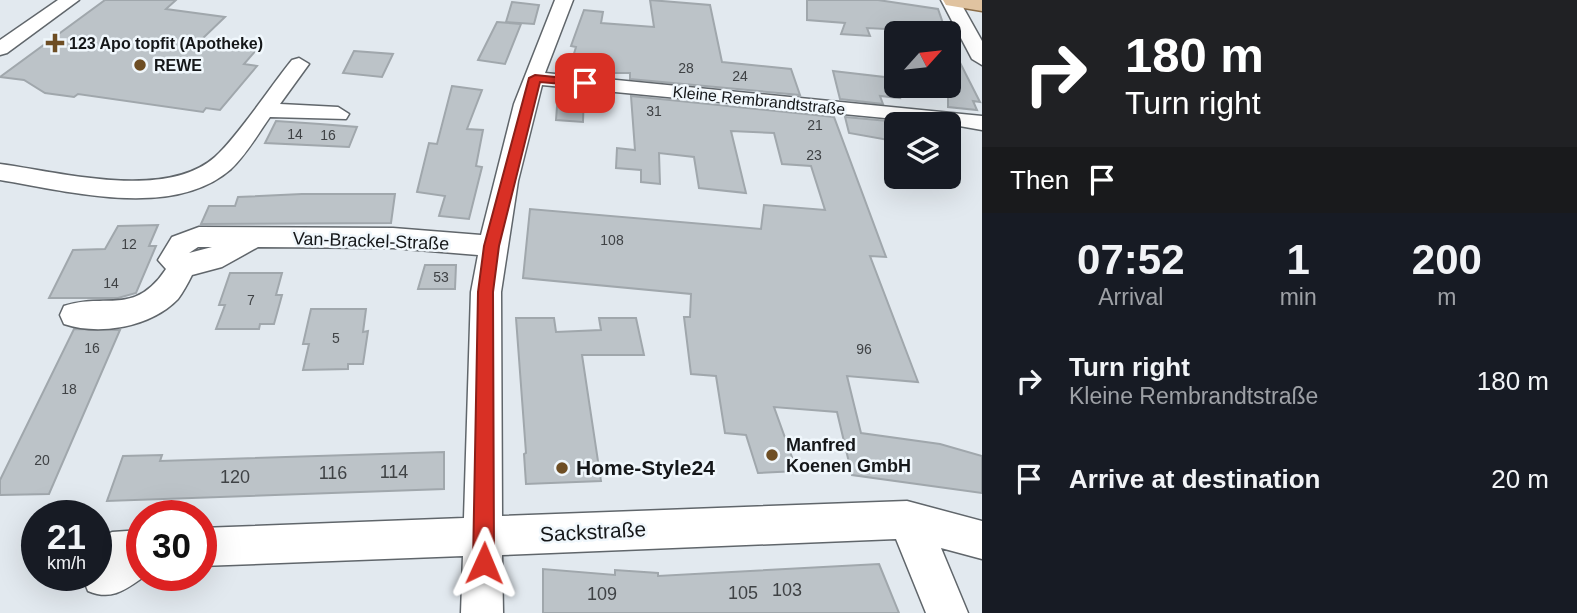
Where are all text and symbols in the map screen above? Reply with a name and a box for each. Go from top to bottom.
north arrow [884,21,961,98]
map controls [884,21,961,189]
icon: right [1010,28,1101,119]
text: 180 m [1125,28,1264,82]
marker: 123 Apo topfit (Apotheke) [47,35,63,51]
place label: 123 Apo topfit (Apotheke) [69,35,263,52]
pin [555,53,615,113]
marker: REWE [132,57,148,73]
place label: REWE [154,57,202,74]
house number: 28 [678,60,694,76]
icon: arrive [566,64,604,102]
house number: 24 [732,68,748,84]
street label: Kleine Rembrandtstraße [672,83,846,118]
text: Turn right [1125,85,1261,121]
house number: 31 [646,103,662,119]
button: layers [884,112,961,189]
house number: 21 [807,117,823,133]
house number: 14 [287,126,303,142]
house number: 16 [320,127,336,143]
house number: 23 [806,147,822,163]
icon: arrive [1083,161,1121,199]
text: Then [1010,165,1069,195]
street label: Van-Brackel-Straße [292,228,450,254]
house number: 108 [600,232,624,248]
house number: 12 [121,236,137,252]
text: 07:52 [1077,236,1185,283]
text: 1 [1286,236,1310,283]
text: 200 [1412,236,1482,283]
house number: 53 [433,269,449,285]
house number: 14 [103,275,119,291]
text: Arrival [1098,284,1163,310]
text: min [1280,284,1317,310]
text: m [1437,284,1456,310]
house number: 7 [247,292,255,308]
house number: 5 [332,330,340,346]
house number: 16 [84,340,100,356]
house number: 96 [856,341,872,357]
text: Turn right [1069,352,1190,382]
icon: right [1010,362,1048,400]
text: 180 m [1477,366,1549,396]
house number: 18 [61,381,77,397]
text: Kleine Rembrandtstraße [1069,383,1318,409]
place label: Manfred Koenen GmbH [786,435,911,476]
marker: Manfred Koenen GmbH [764,447,780,463]
house number: 20 [34,452,50,468]
place label: Home-Style24 [576,456,715,479]
marker: Home-Style24 [554,460,570,476]
icon: arrive [1010,460,1048,498]
house number: 114 [380,462,408,482]
house number: 116 [319,463,347,483]
text: Arrive at destination [1069,464,1320,494]
text: 20 m [1491,464,1549,494]
house number: 120 [220,467,250,487]
speed limit sign: 30 [126,500,217,591]
text: 21 [47,517,86,556]
street label: Sackstraße [539,517,647,546]
position arrow [447,526,521,600]
text: km/h [47,553,86,573]
house number: 103 [772,580,802,600]
house number: 105 [728,583,758,603]
house number: 109 [587,584,617,604]

